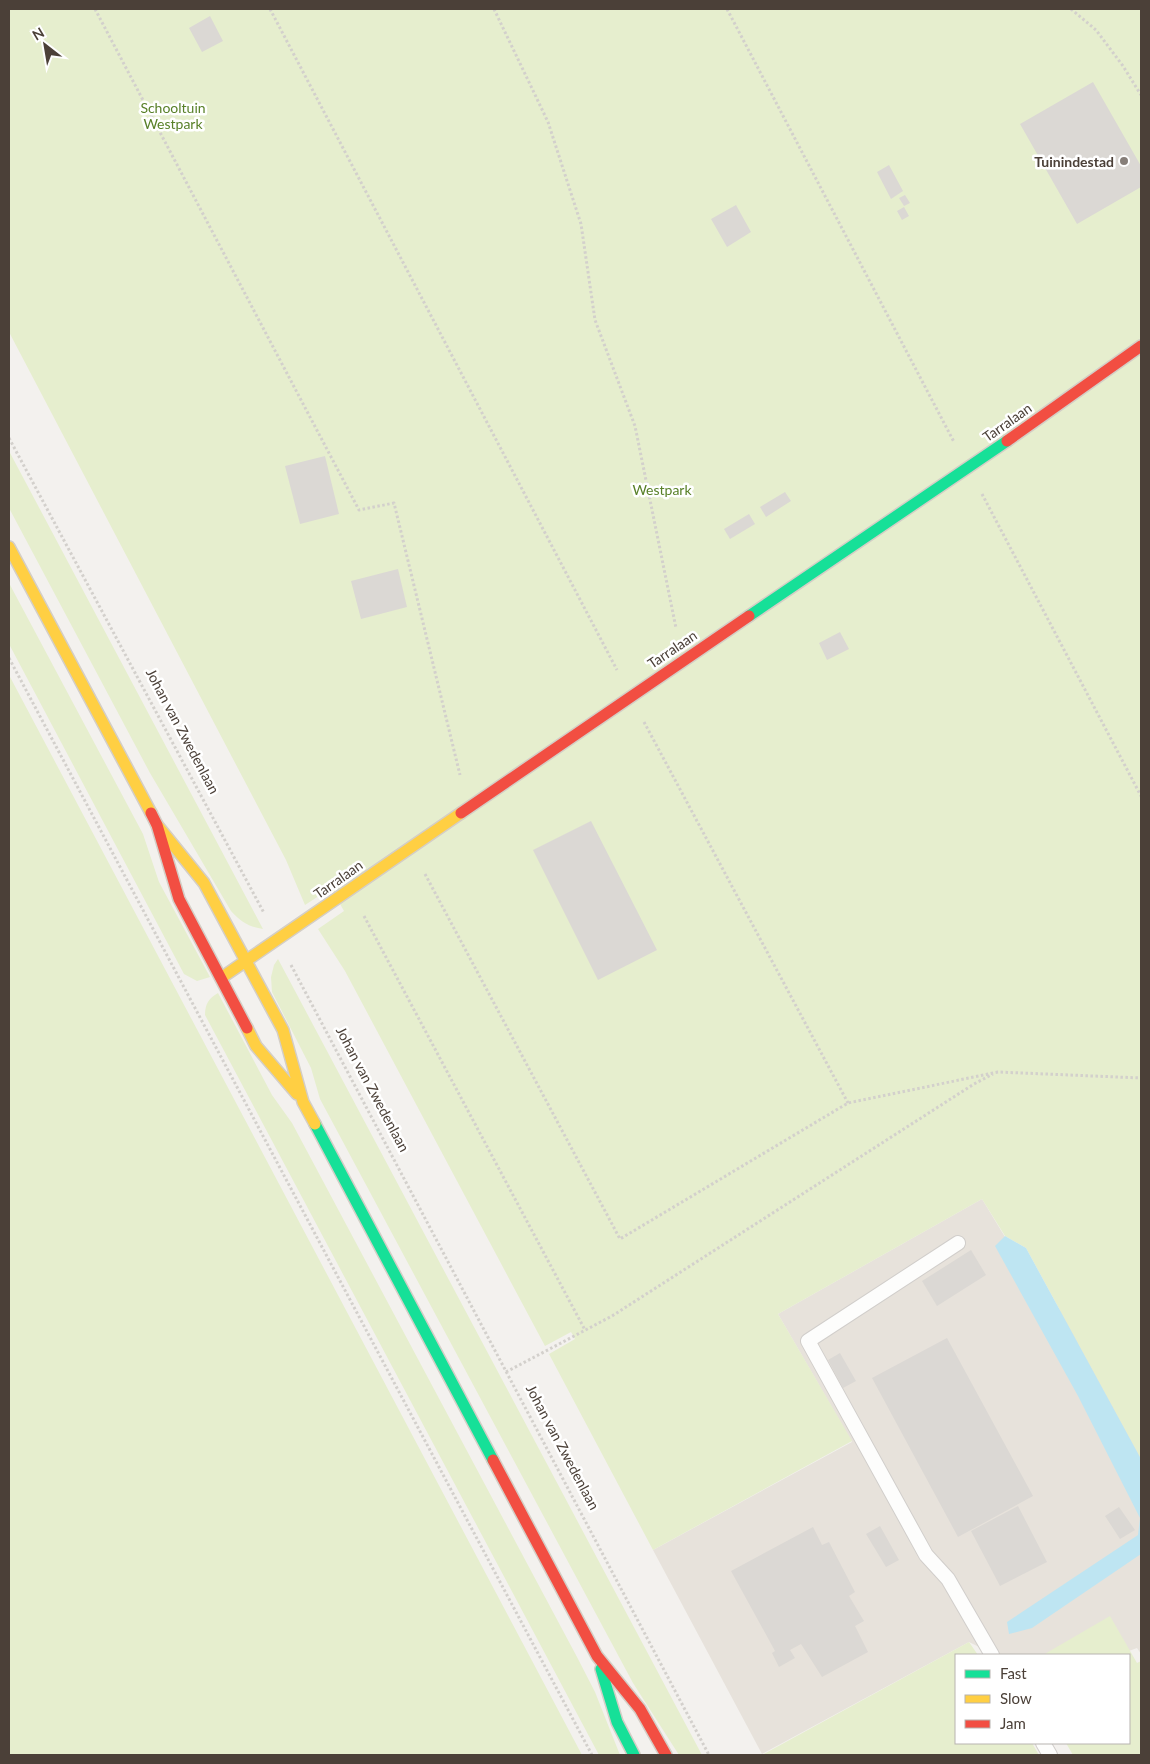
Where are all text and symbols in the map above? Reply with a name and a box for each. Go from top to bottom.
north arrow [20,20,70,70]
text: N [29,23,47,43]
park label: Schooltuin Westpark [140,99,206,132]
place label: Tuinindestad [1034,153,1114,170]
marker: Tuinindestad [1118,155,1130,167]
street label: Tarralaan [979,399,1035,445]
park label: Westpark [632,481,692,498]
street label: Tarralaan [644,626,700,672]
street label: Johan van Zwedenlaan [143,666,223,796]
street label: Tarralaan [310,856,366,902]
street label: Johan van Zwedenlaan [333,1024,413,1154]
street label: Johan van Zwedenlaan [523,1382,603,1512]
legend [955,1654,1130,1744]
text: Fast [1000,1664,1027,1682]
text: Slow [1000,1689,1032,1707]
text: Jam [1000,1714,1026,1732]

